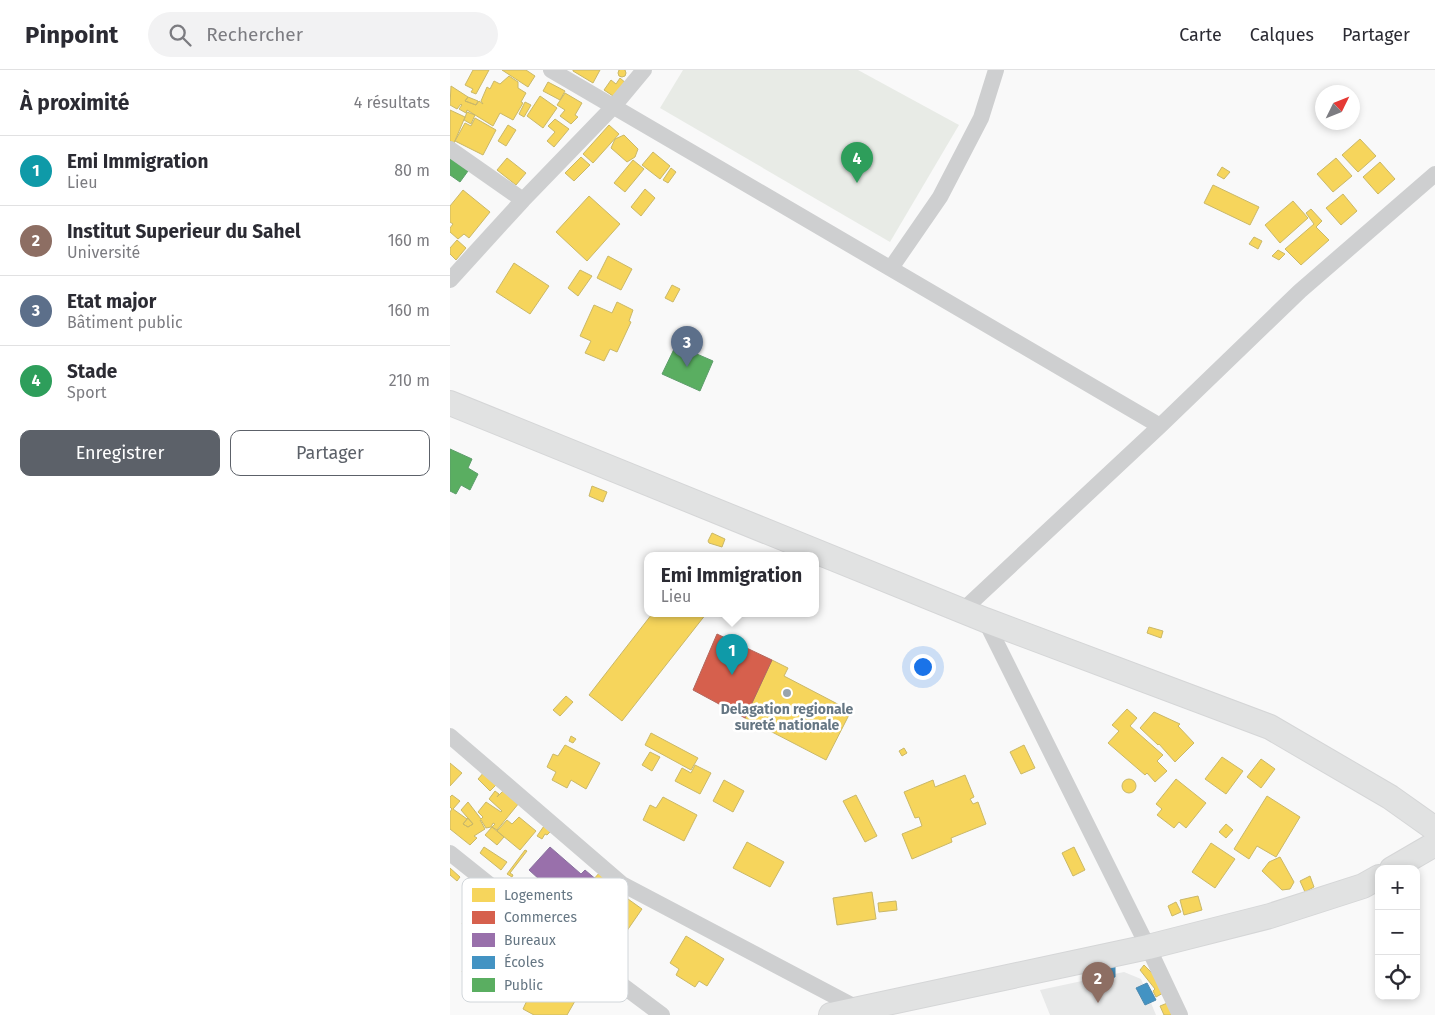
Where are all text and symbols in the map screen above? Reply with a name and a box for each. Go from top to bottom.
search box [148,12,498,57]
text: Pinpoint [25,21,118,49]
icon: search [166,21,194,49]
text: Rechercher [206,23,303,46]
text: Carte [1179,24,1222,46]
text: Calques [1250,24,1314,46]
text: Partager [1342,24,1410,46]
north arrow [1315,85,1360,130]
text: À proximité [20,90,129,116]
text: 4 résultats [354,93,430,112]
pin: 4 [841,142,873,183]
text: Emi Immigration [67,150,208,173]
text: 1 [32,161,40,180]
text: 80 m [394,161,430,180]
text: Lieu [67,173,98,192]
text: Institut Superieur du Sahel [67,220,301,243]
text: 2 [32,231,40,250]
text: 160 m [388,231,430,250]
text: Université [67,243,140,262]
text: Etat major [67,290,156,313]
text: 3 [32,301,40,320]
text: 160 m [388,301,430,320]
text: Bâtiment public [67,313,183,332]
pin: 3 [671,326,703,367]
text: Stade [67,360,117,383]
text: 4 [31,371,41,390]
text: 210 m [389,371,430,390]
text: Sport [67,383,107,402]
button: Enregistrer [20,430,220,476]
button: Partager [230,430,430,476]
popup [644,552,819,617]
text: Emi Immigration [661,564,802,587]
text: Lieu [661,587,691,606]
pin: 1 [716,634,748,675]
your location [910,654,936,680]
marker: Delagation regionale sureté nationale [781,687,793,699]
place label: Delagation regionale sureté nationale [721,701,854,734]
map controls [1375,865,1420,1000]
button: + [1375,865,1420,910]
legend [462,878,628,1002]
text: Logements [504,887,573,904]
text: Commerces [504,909,577,926]
button: − [1375,910,1420,955]
text: Bureaux [504,932,556,949]
text: Écoles [504,953,544,971]
button: locate [1375,955,1420,1000]
pin: 2 [1082,962,1114,1003]
text: Public [504,977,543,994]

